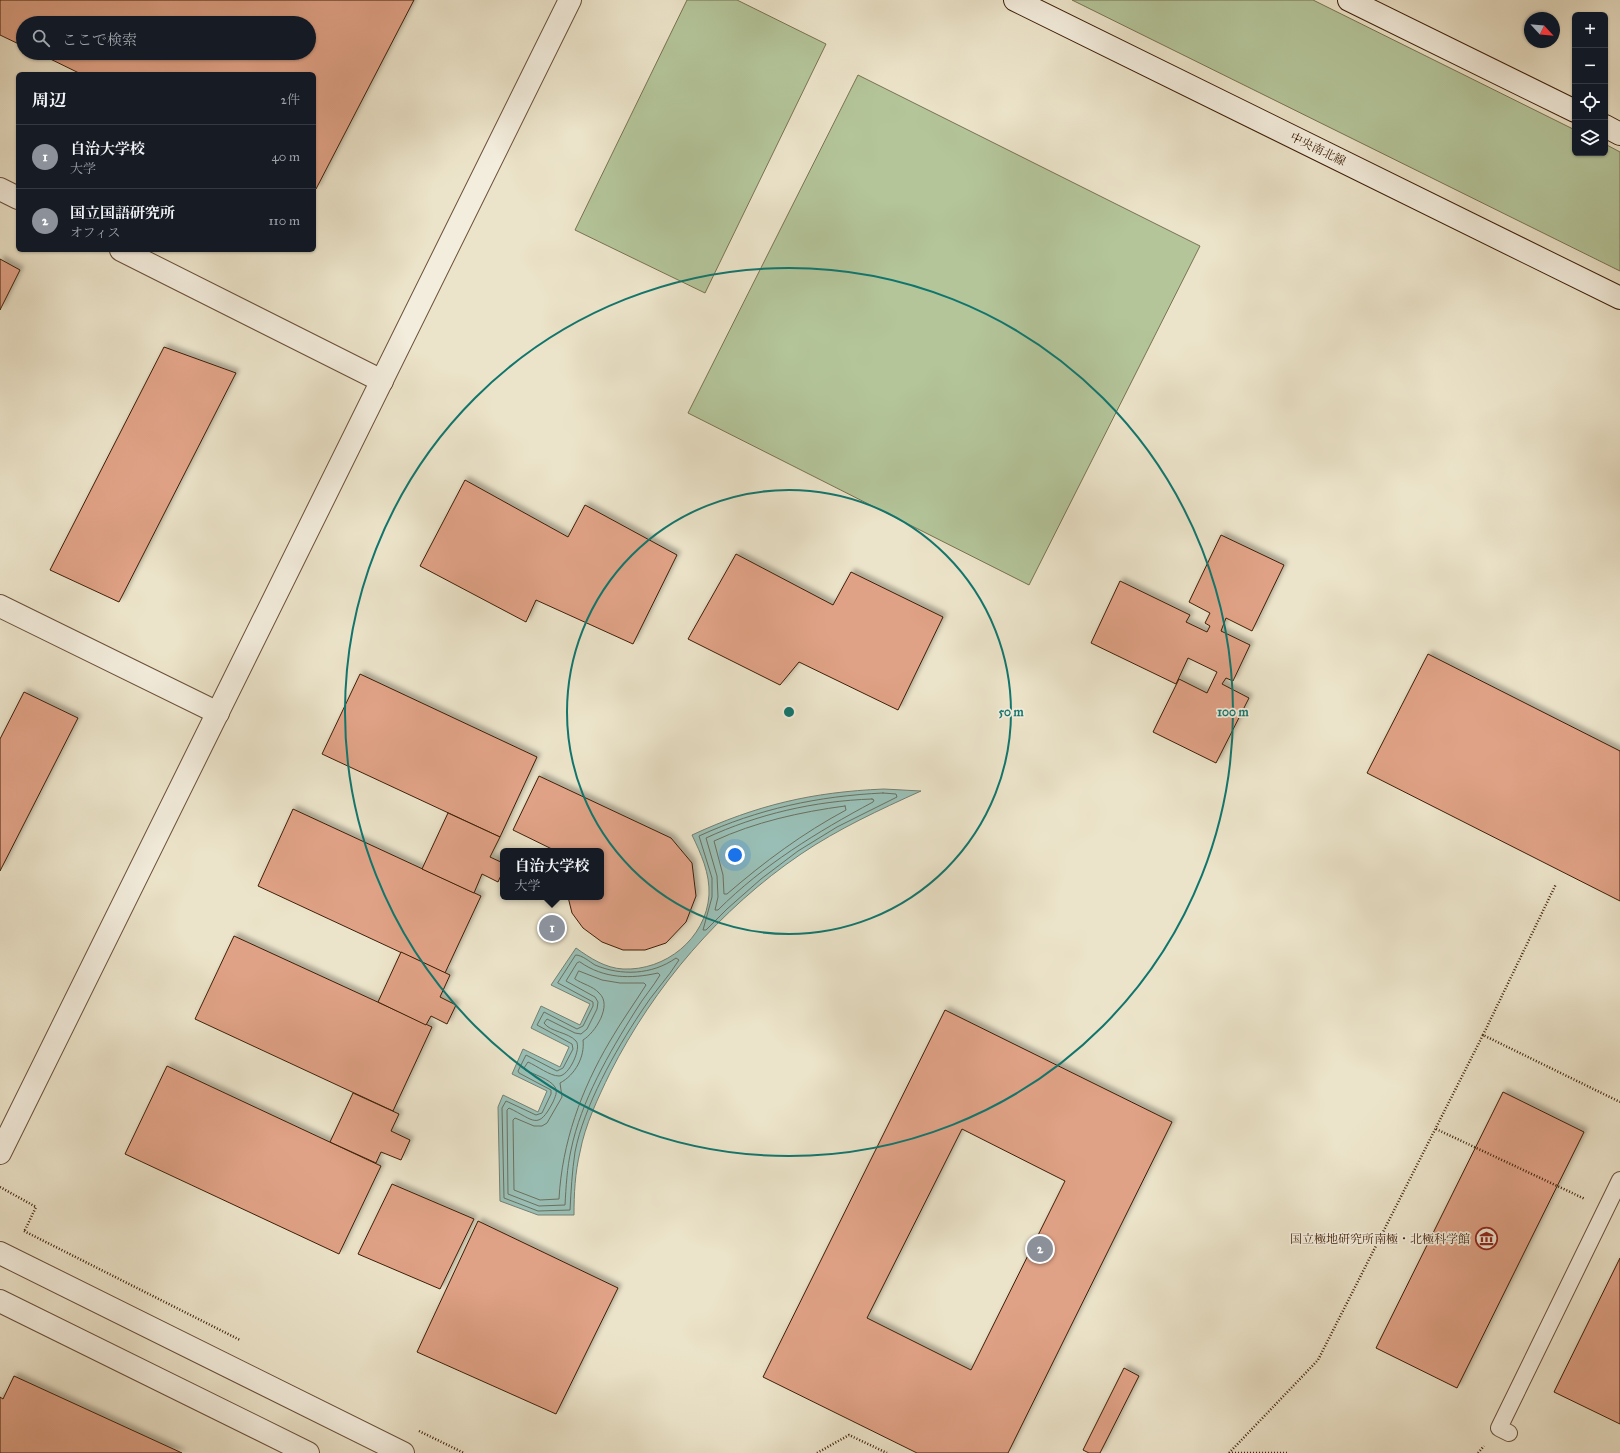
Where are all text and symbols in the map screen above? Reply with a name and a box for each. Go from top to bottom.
north arrow [1524,12,1560,48]
map controls [1572,12,1608,156]
button: + [1572,12,1608,48]
search box [16,16,316,60]
icon: search [30,27,52,49]
text: ここで検索 [62,31,137,49]
button: − [1572,48,1608,84]
button: locate [1572,84,1608,120]
text: 周辺 [32,90,66,111]
text: 2件 [281,92,300,108]
button: layers [1572,120,1608,156]
street label: 中央南北線 [1288,130,1348,168]
text: 自治大学校 [70,140,145,158]
text: 1 [42,149,48,165]
text: 40 m [271,149,300,165]
text: 大学 [70,161,96,177]
text: 国立国語研究所 [70,204,175,222]
text: 2 [42,213,48,229]
text: 110 m [268,213,300,229]
text: オフィス [70,225,121,241]
centre of rings [782,705,796,719]
text: 50 m [998,705,1025,719]
text: 100 m [1217,705,1250,719]
your location [725,845,745,865]
popup [500,848,604,900]
text: 自治大学校 [514,857,590,875]
text: 大学 [514,878,541,894]
pin: 1 [539,913,565,943]
museum icon: 国立極地研究所南極・北極科学館 [1473,1226,1499,1252]
place label: 国立極地研究所南極・北極科学館 [1290,1232,1470,1246]
pin: 2 [1027,1234,1053,1264]

